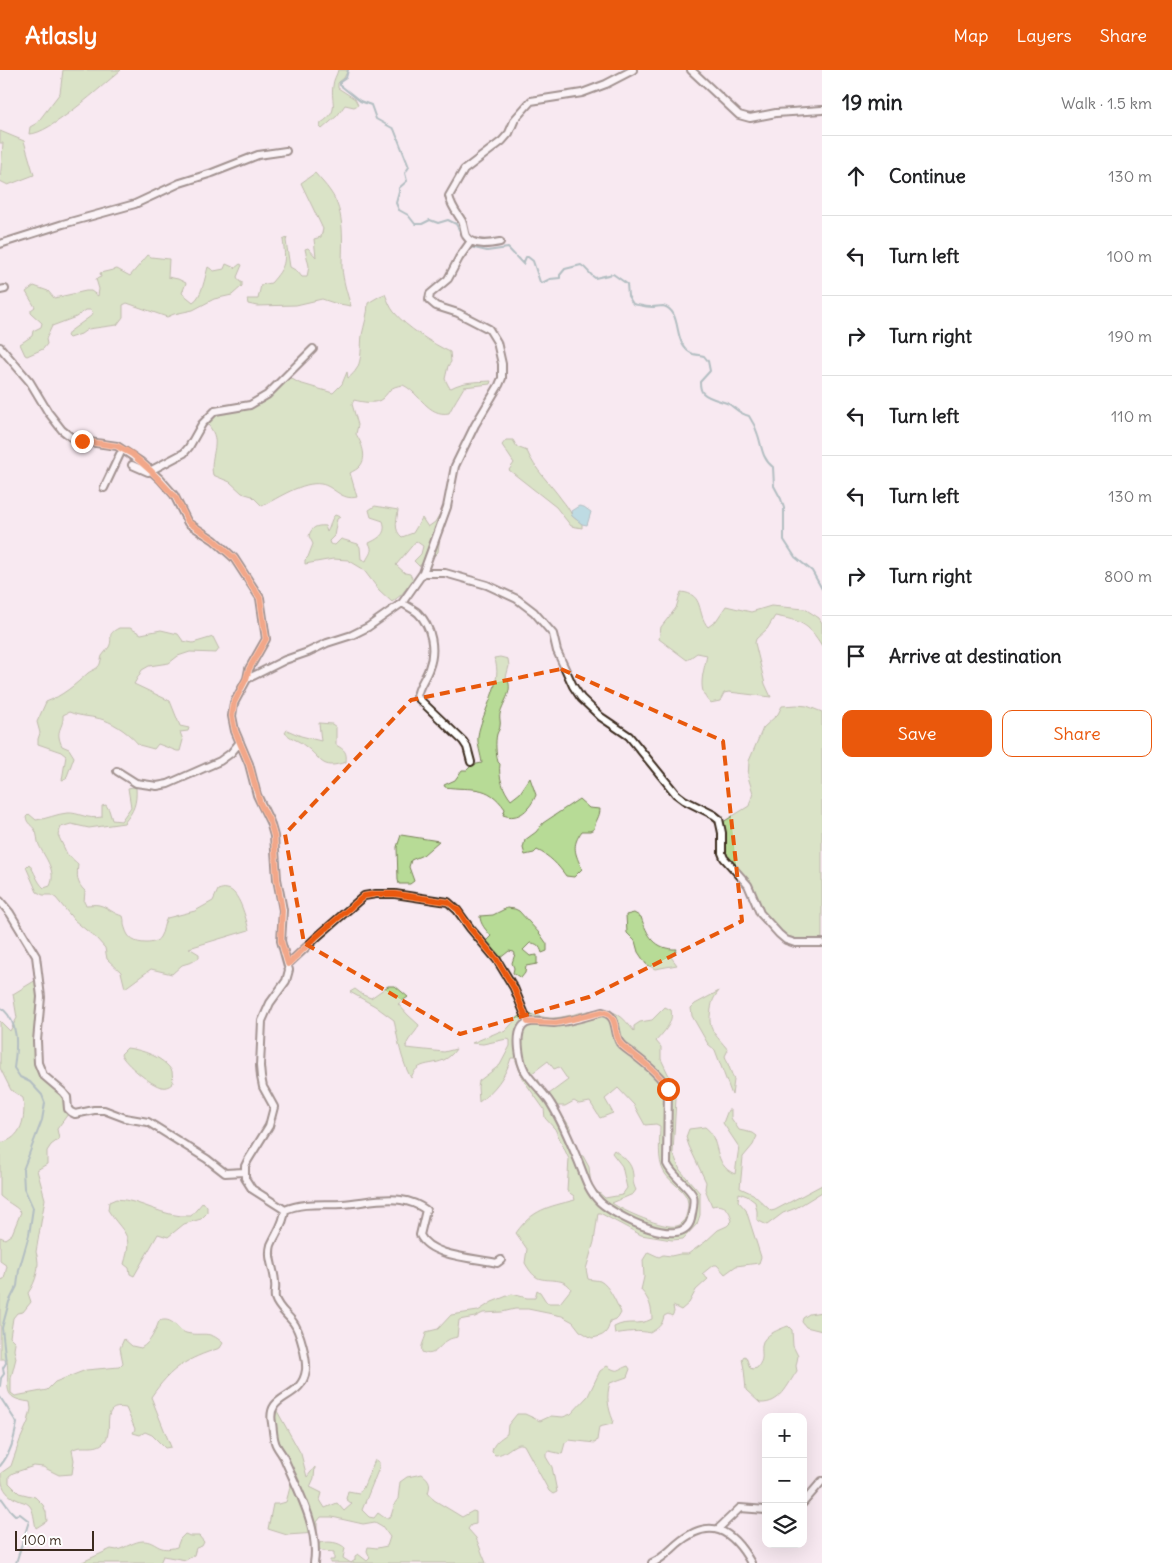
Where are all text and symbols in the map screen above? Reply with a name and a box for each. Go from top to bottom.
text: Atlasly [25,20,97,50]
text: Map [953,24,988,47]
text: Layers [1016,24,1072,47]
text: Share [1100,24,1147,47]
text: 19 min [842,89,903,116]
text: Walk · 1.5 km [1061,93,1152,113]
icon: ahead [842,162,870,190]
text: Continue [889,164,966,188]
text: 130 m [1108,166,1152,186]
icon: left [842,242,870,270]
text: Turn left [889,244,959,268]
text: 100 m [1107,246,1152,266]
icon: right [842,322,870,350]
text: Turn right [889,324,972,348]
text: 190 m [1108,326,1152,346]
icon: left [842,402,870,430]
text: Turn left [889,404,959,428]
text: 110 m [1111,406,1152,426]
route end [71,430,94,453]
icon: left [842,482,870,510]
text: Turn left [889,484,959,508]
text: 130 m [1108,486,1152,506]
icon: right [842,562,870,590]
text: Turn right [889,564,972,588]
text: 800 m [1104,566,1152,586]
icon: arrive [842,642,870,670]
text: Arrive at destination [889,644,1062,668]
button: Save [842,710,992,757]
button: Share [1002,710,1152,757]
route start [657,1078,680,1101]
map controls [762,1413,807,1548]
button: + [762,1413,807,1458]
button: − [762,1458,807,1503]
button: layers [762,1503,807,1548]
scale bar [15,1528,94,1551]
text: 100 m [22,1531,62,1549]

